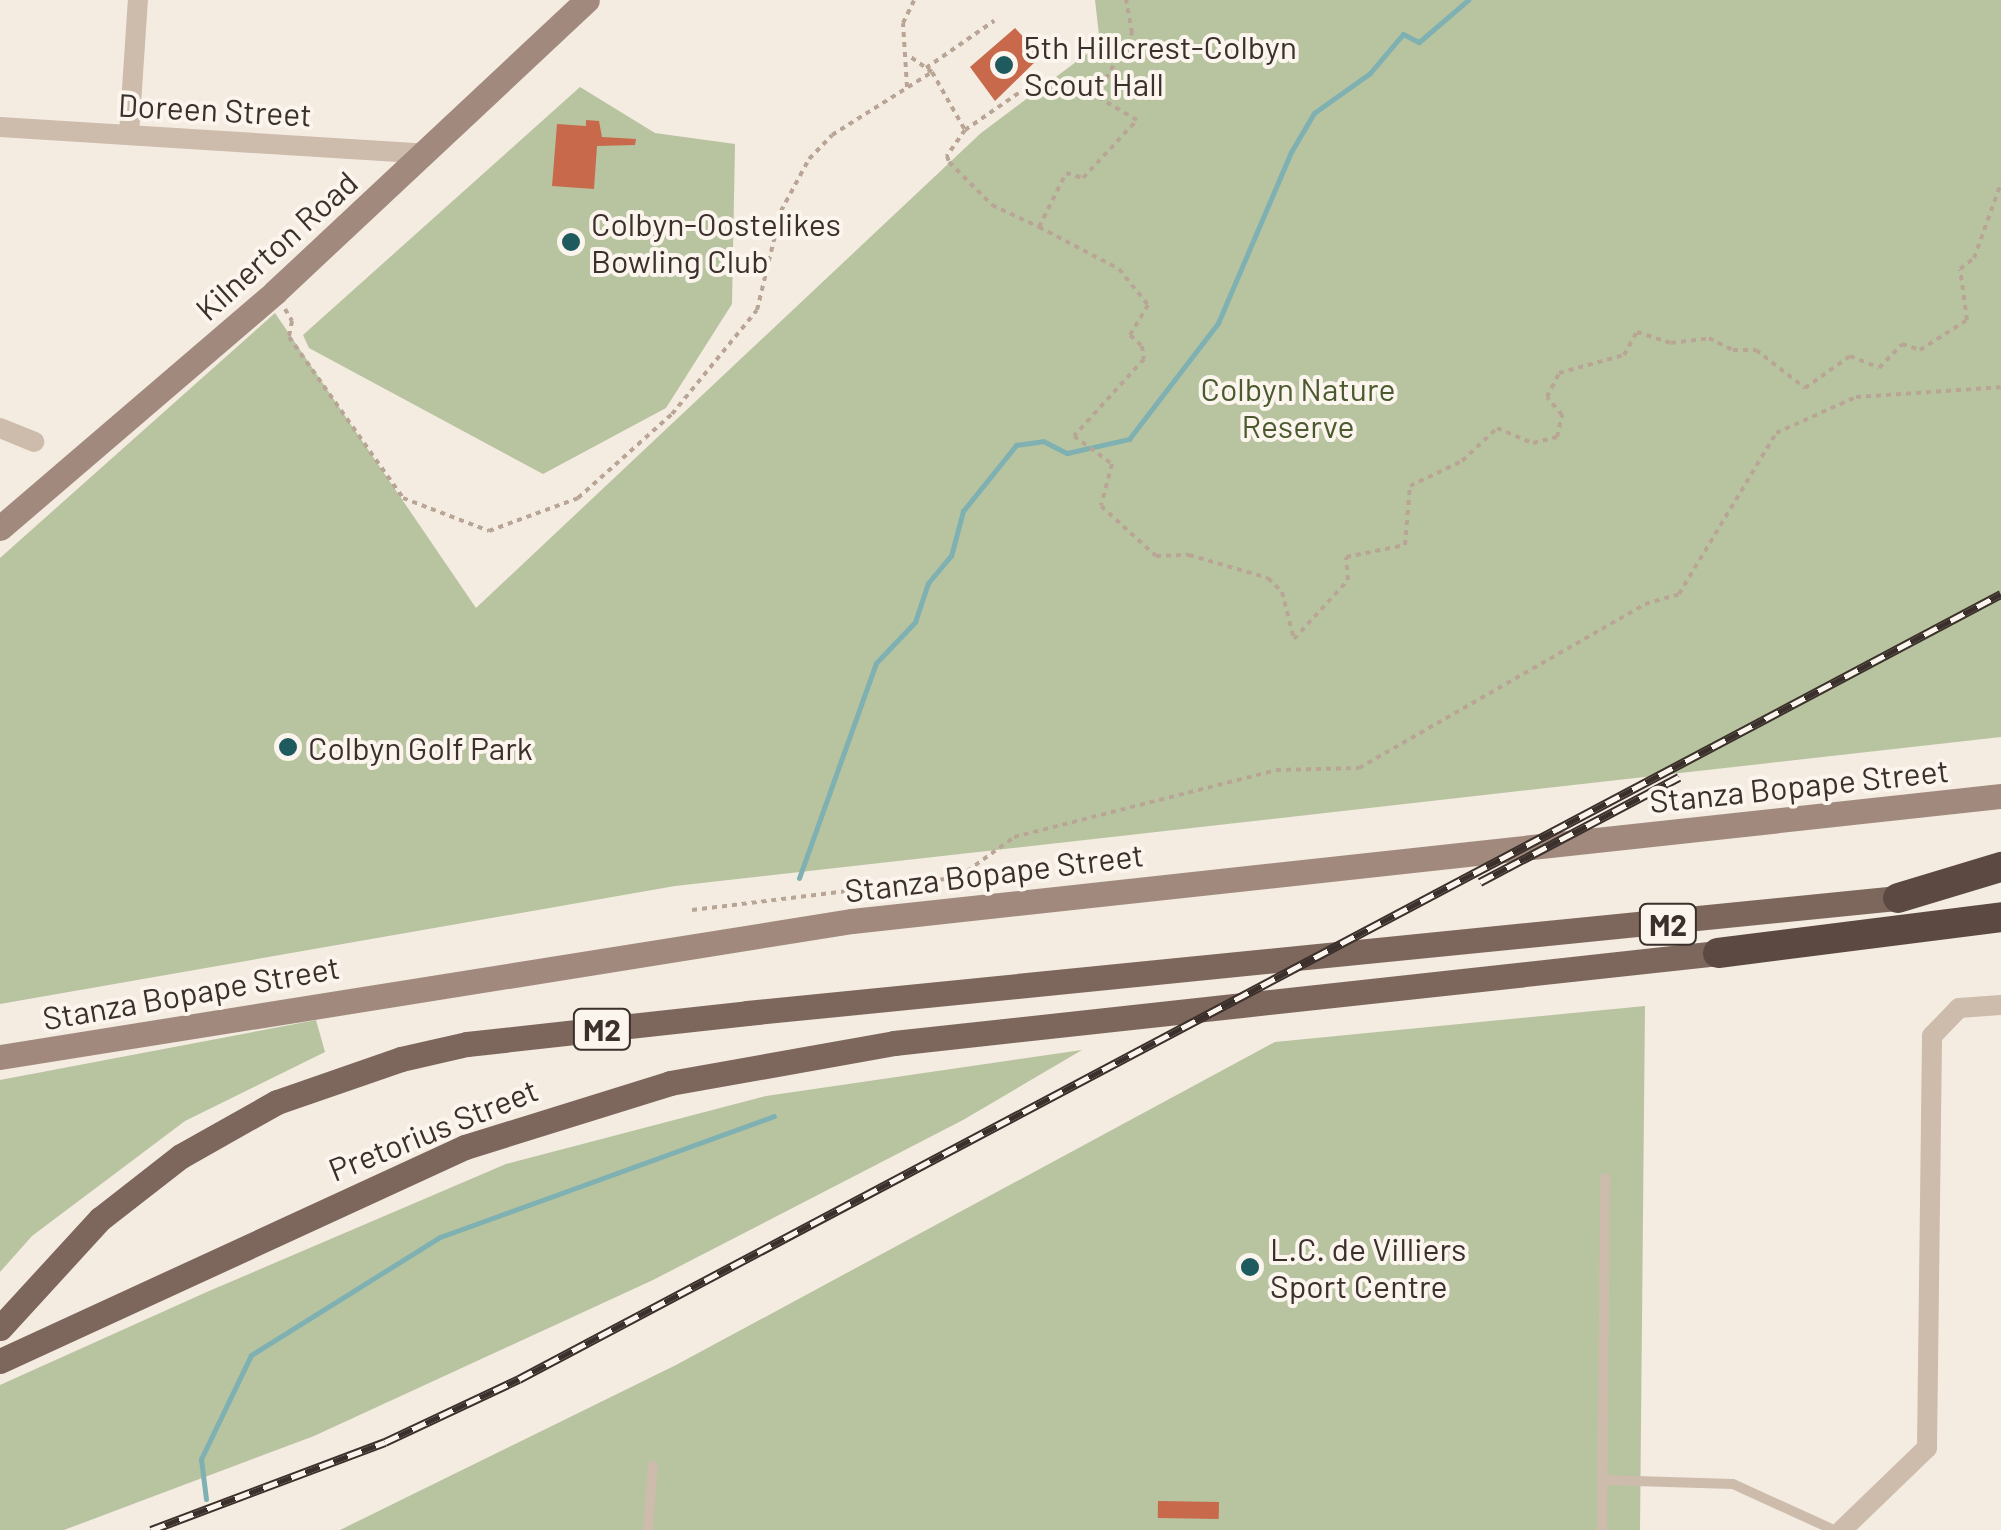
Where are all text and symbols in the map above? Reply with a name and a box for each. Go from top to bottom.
place label: 5th Hillcrest-Colbyn Scout Hall [1024,28,1297,103]
marker: 5th Hillcrest-Colbyn Scout Hall [993,54,1015,76]
street label: Doreen Street [117,85,313,133]
street label: Kilnerton Road [187,162,365,328]
place label: Colbyn-Oostelikes Bowling Club [591,205,841,280]
marker: Colbyn-Oostelikes Bowling Club [560,231,582,253]
park label: Colbyn Nature Reserve [1200,370,1396,445]
place label: Colbyn Golf Park [308,728,533,766]
marker: Colbyn Golf Park [277,736,299,758]
street label: Stanza Bopape Street [1647,750,1951,820]
street label: Stanza Bopape Street [842,835,1146,909]
road number: M2 [1638,899,1698,949]
street label: Stanza Bopape Street [40,947,342,1037]
road number: M2 [572,1004,632,1054]
street label: Pretorius Street [323,1070,543,1188]
place label: L.C. de Villiers Sport Centre [1270,1230,1466,1305]
marker: L.C. de Villiers Sport Centre [1239,1256,1261,1278]

